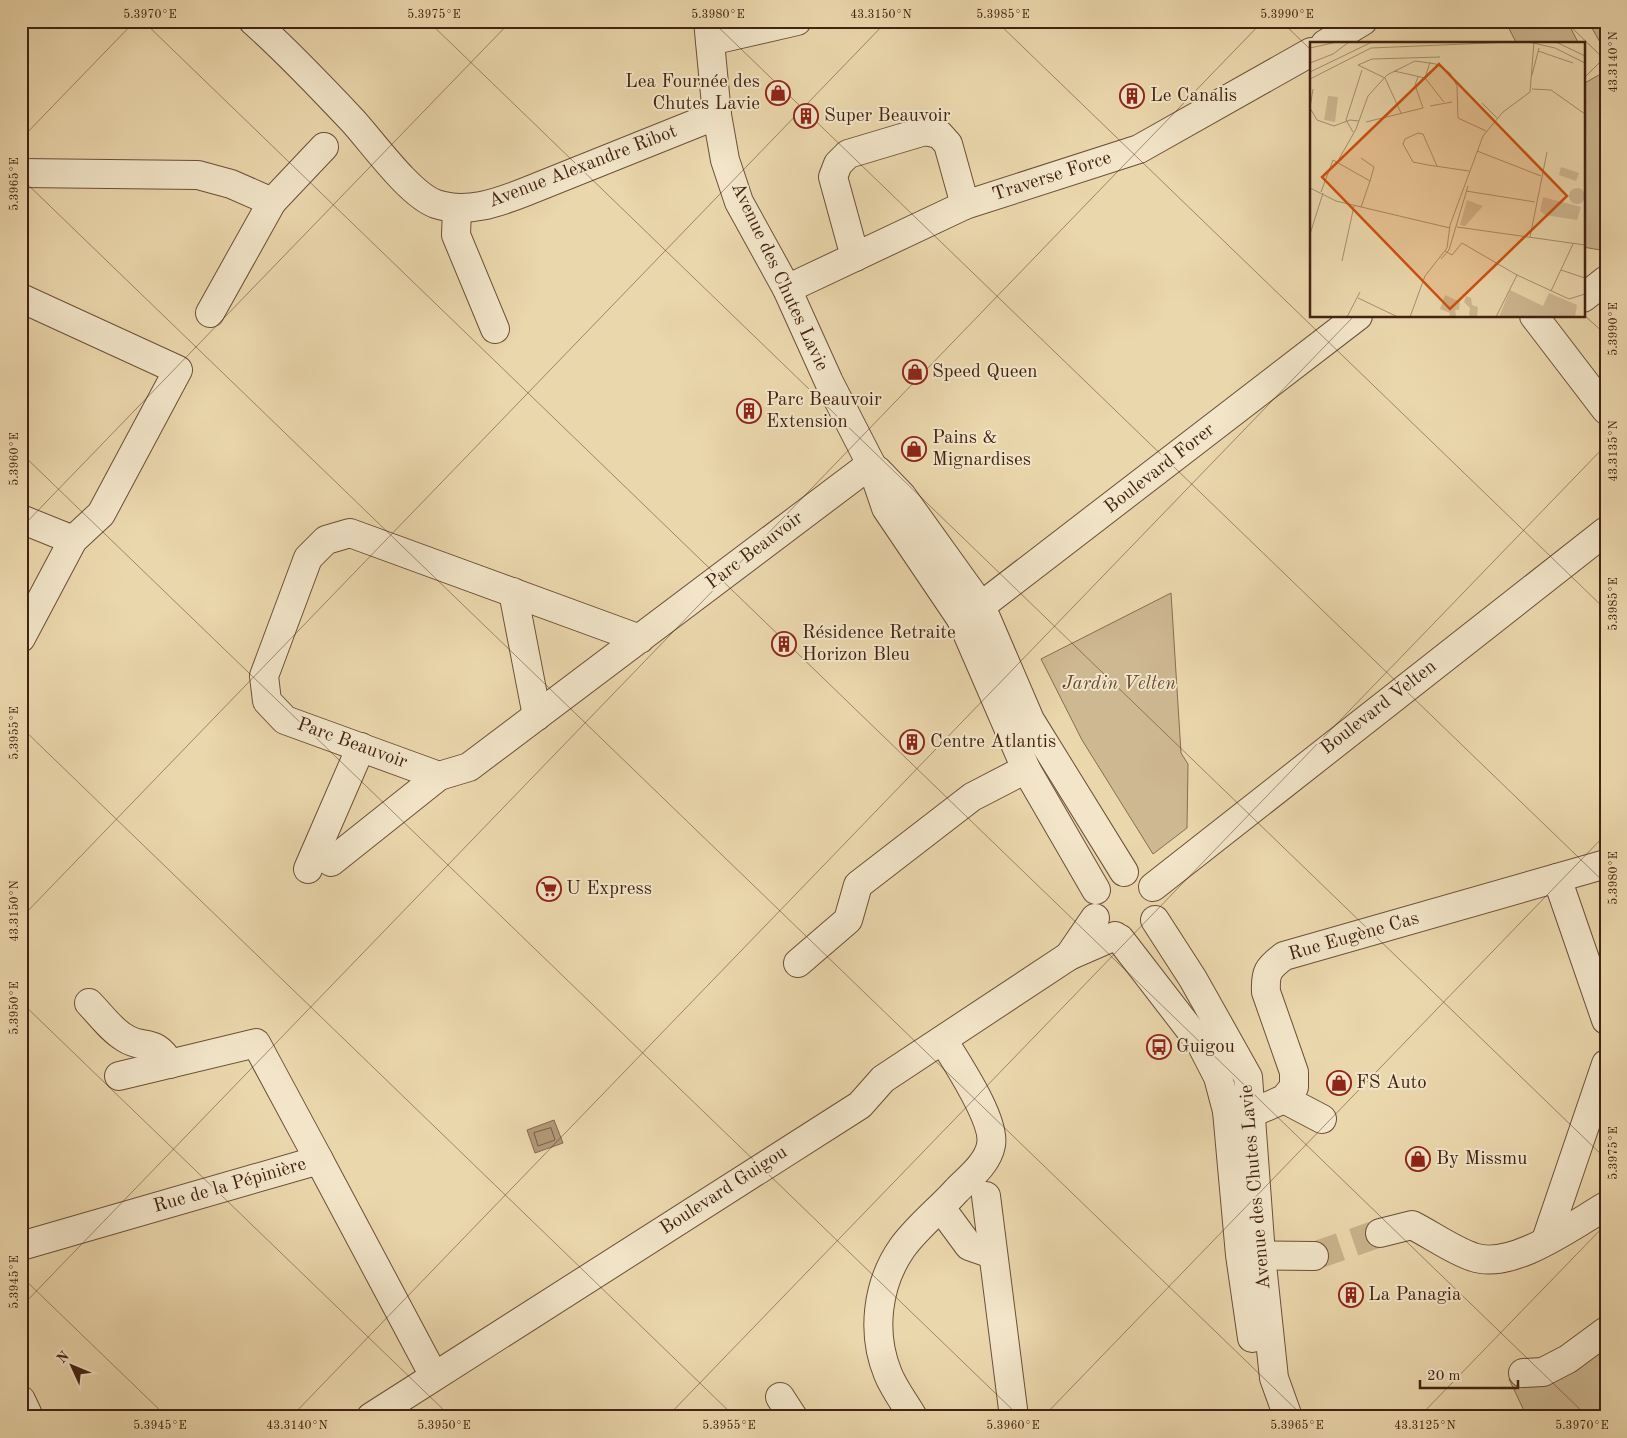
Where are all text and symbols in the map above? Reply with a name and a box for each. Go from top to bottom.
text: 5.3970°E [123,8,177,21]
text: 5.3975°E [407,8,461,21]
text: 5.3980°E [691,8,745,21]
text: 43.3150°N [850,8,912,21]
text: 5.3985°E [976,8,1030,21]
text: 5.3990°E [1260,8,1314,21]
text: 43.3140°N [1608,31,1620,93]
inset map [1310,42,1584,318]
place label: Lea Fournée des Chutes Lavie [625,73,760,114]
shop icon: Lea Fournée des Chutes Lavie [765,80,791,106]
building icon: Le Canalis [1119,83,1145,109]
place label: Le Canalis [1150,87,1237,106]
building icon: Super Beauvoir [793,103,819,129]
place label: Super Beauvoir [824,107,951,126]
street label: Avenue Alexandre Ribot [486,122,680,212]
street label: Traverse Force [990,149,1114,205]
text: 5.3965°E [8,157,21,211]
street label: Avenue des Chutes Lavie [727,180,831,374]
text: 5.3990°E [1607,302,1620,356]
shop icon: Speed Queen [902,359,928,385]
place label: Speed Queen [932,363,1038,382]
place label: Parc Beauvoir Extension [766,391,882,432]
building icon: Parc Beauvoir Extension [736,398,762,424]
street label: Boulevard Forer [1101,420,1219,518]
text: 43.3135°N [1607,420,1620,482]
place label: Pains & Mignardises [932,429,1031,470]
text: 5.3960°E [8,432,21,486]
shop icon: Pains & Mignardises [901,436,927,462]
street label: Parc Beauvoir [703,508,807,593]
text: 5.3985°E [1607,577,1620,631]
place label: Résidence Retraite Horizon Bleu [802,624,956,665]
building icon: Résidence Retraite Horizon Bleu [771,631,797,657]
street label: Boulevard Velten [1318,657,1440,759]
park label: Jardin Velten [1062,675,1176,694]
text: 5.3955°E [8,706,21,760]
street label: Parc Beauvoir [294,715,410,773]
building icon: Centre Atlantis [899,729,925,755]
place label: Centre Atlantis [930,733,1056,752]
text: 5.3980°E [1607,851,1620,905]
supermarket icon: U Express [536,876,562,902]
text: 43.3150°N [8,880,21,942]
place label: U Express [566,880,652,899]
street label: Rue Eugène Cas [1287,909,1421,965]
text: 5.3950°E [8,981,21,1035]
bus stop icon: Guigou [1146,1034,1172,1060]
place label: Guigou [1176,1038,1235,1057]
shop icon: FS Auto [1326,1070,1352,1096]
place label: FS Auto [1356,1074,1427,1093]
street label: Avenue des Chutes Lavie [1238,1084,1274,1290]
text: 5.3975°E [1607,1126,1620,1180]
street label: Boulevard Guigou [657,1143,791,1239]
shop icon: By Missmu [1405,1146,1431,1172]
place label: By Missmu [1436,1150,1527,1169]
street label: Rue de la Pépinière [151,1155,309,1217]
text: 5.3945°E [8,1255,21,1309]
building icon: La Panagia [1338,1282,1364,1308]
place label: La Panagia [1368,1286,1462,1305]
north arrow [48,1340,98,1390]
text: N [55,1349,72,1366]
scale bar [1420,1358,1517,1390]
text: 20 m [1427,1369,1461,1384]
text: 5.3945°E [133,1419,187,1432]
text: 5.3950°E [417,1419,471,1432]
text: 5.3955°E [702,1419,756,1432]
text: 5.3960°E [986,1419,1040,1432]
text: 5.3965°E [1270,1419,1324,1432]
text: 43.3125°N [1394,1419,1456,1432]
text: 5.3970°E [1555,1419,1609,1432]
text: 43.3140°N [266,1420,328,1432]

